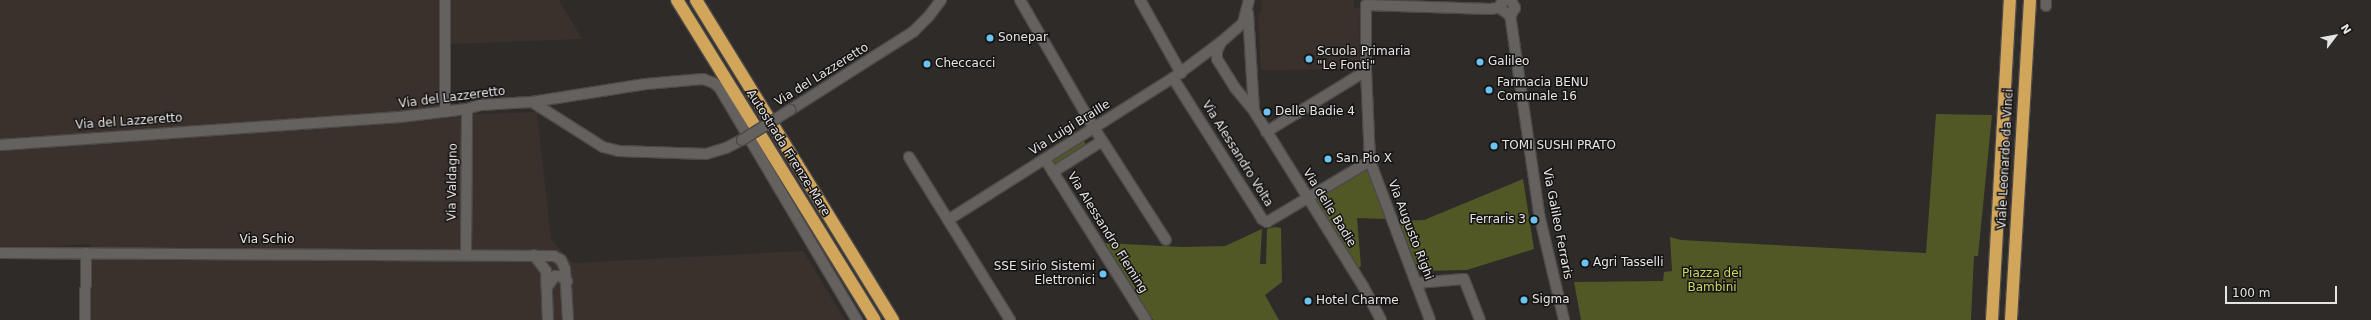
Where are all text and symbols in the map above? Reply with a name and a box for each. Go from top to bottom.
north arrow [2315,16,2355,56]
text: N [2338,22,2354,37]
place label: Sonepar [998,31,1048,45]
marker: Sonepar [985,33,995,43]
street label: Via del Lazzeretto [773,40,871,110]
place label: Scuola Primaria "Le Fonti" [1317,45,1411,73]
marker: Scuola Primaria "Le Fonti" [1304,54,1314,64]
place label: Galileo [1488,55,1529,69]
place label: Checcacci [935,57,995,71]
marker: Galileo [1475,57,1485,67]
marker: Checcacci [922,59,932,69]
place label: Farmacia BENU Comunale 16 [1497,76,1589,104]
street label: Via del Lazzeretto [398,84,506,112]
marker: Farmacia BENU Comunale 16 [1484,85,1494,95]
street label: Autostrada Firenze-Mare [743,87,833,219]
street label: Viale Leonardo da Vinci [1995,89,2017,229]
street label: Via Luigi Braille [1027,97,1113,159]
street label: Via Alessandro Volta [1198,98,1276,210]
place label: Delle Badie 4 [1275,105,1355,119]
marker: Delle Badie 4 [1262,107,1272,117]
street label: Via del Lazzeretto [75,111,183,133]
place label: TOMI SUSHI PRATO [1502,139,1616,153]
marker: TOMI SUSHI PRATO [1489,141,1499,151]
street label: Via Valdagno [445,143,461,221]
place label: San Pio X [1336,152,1392,166]
marker: San Pio X [1323,154,1333,164]
street label: Via delle Badie [1299,166,1359,250]
street label: Via Galileo Ferraris [1539,167,1575,281]
street label: Via Alessandro Fleming [1064,170,1150,296]
street label: Via Augusto Righi [1384,178,1436,282]
place label: Ferraris 3 [1469,213,1526,227]
marker: Ferraris 3 [1529,215,1539,225]
street label: Via Schio [240,233,294,247]
place label: Agri Tasselli [1593,256,1663,270]
marker: Agri Tasselli [1580,258,1590,268]
place label: SSE Sirio Sistemi Elettronici [994,260,1095,288]
park label: Piazza dei Bambini [1682,267,1742,295]
marker: SSE Sirio Sistemi Elettronici [1098,269,1108,279]
scale bar [2227,278,2339,304]
text: 100 m [2232,286,2270,300]
place label: Sigma [1532,293,1570,307]
place label: Hotel Charme [1316,294,1399,308]
marker: Sigma [1519,295,1529,305]
marker: Hotel Charme [1303,296,1313,306]

